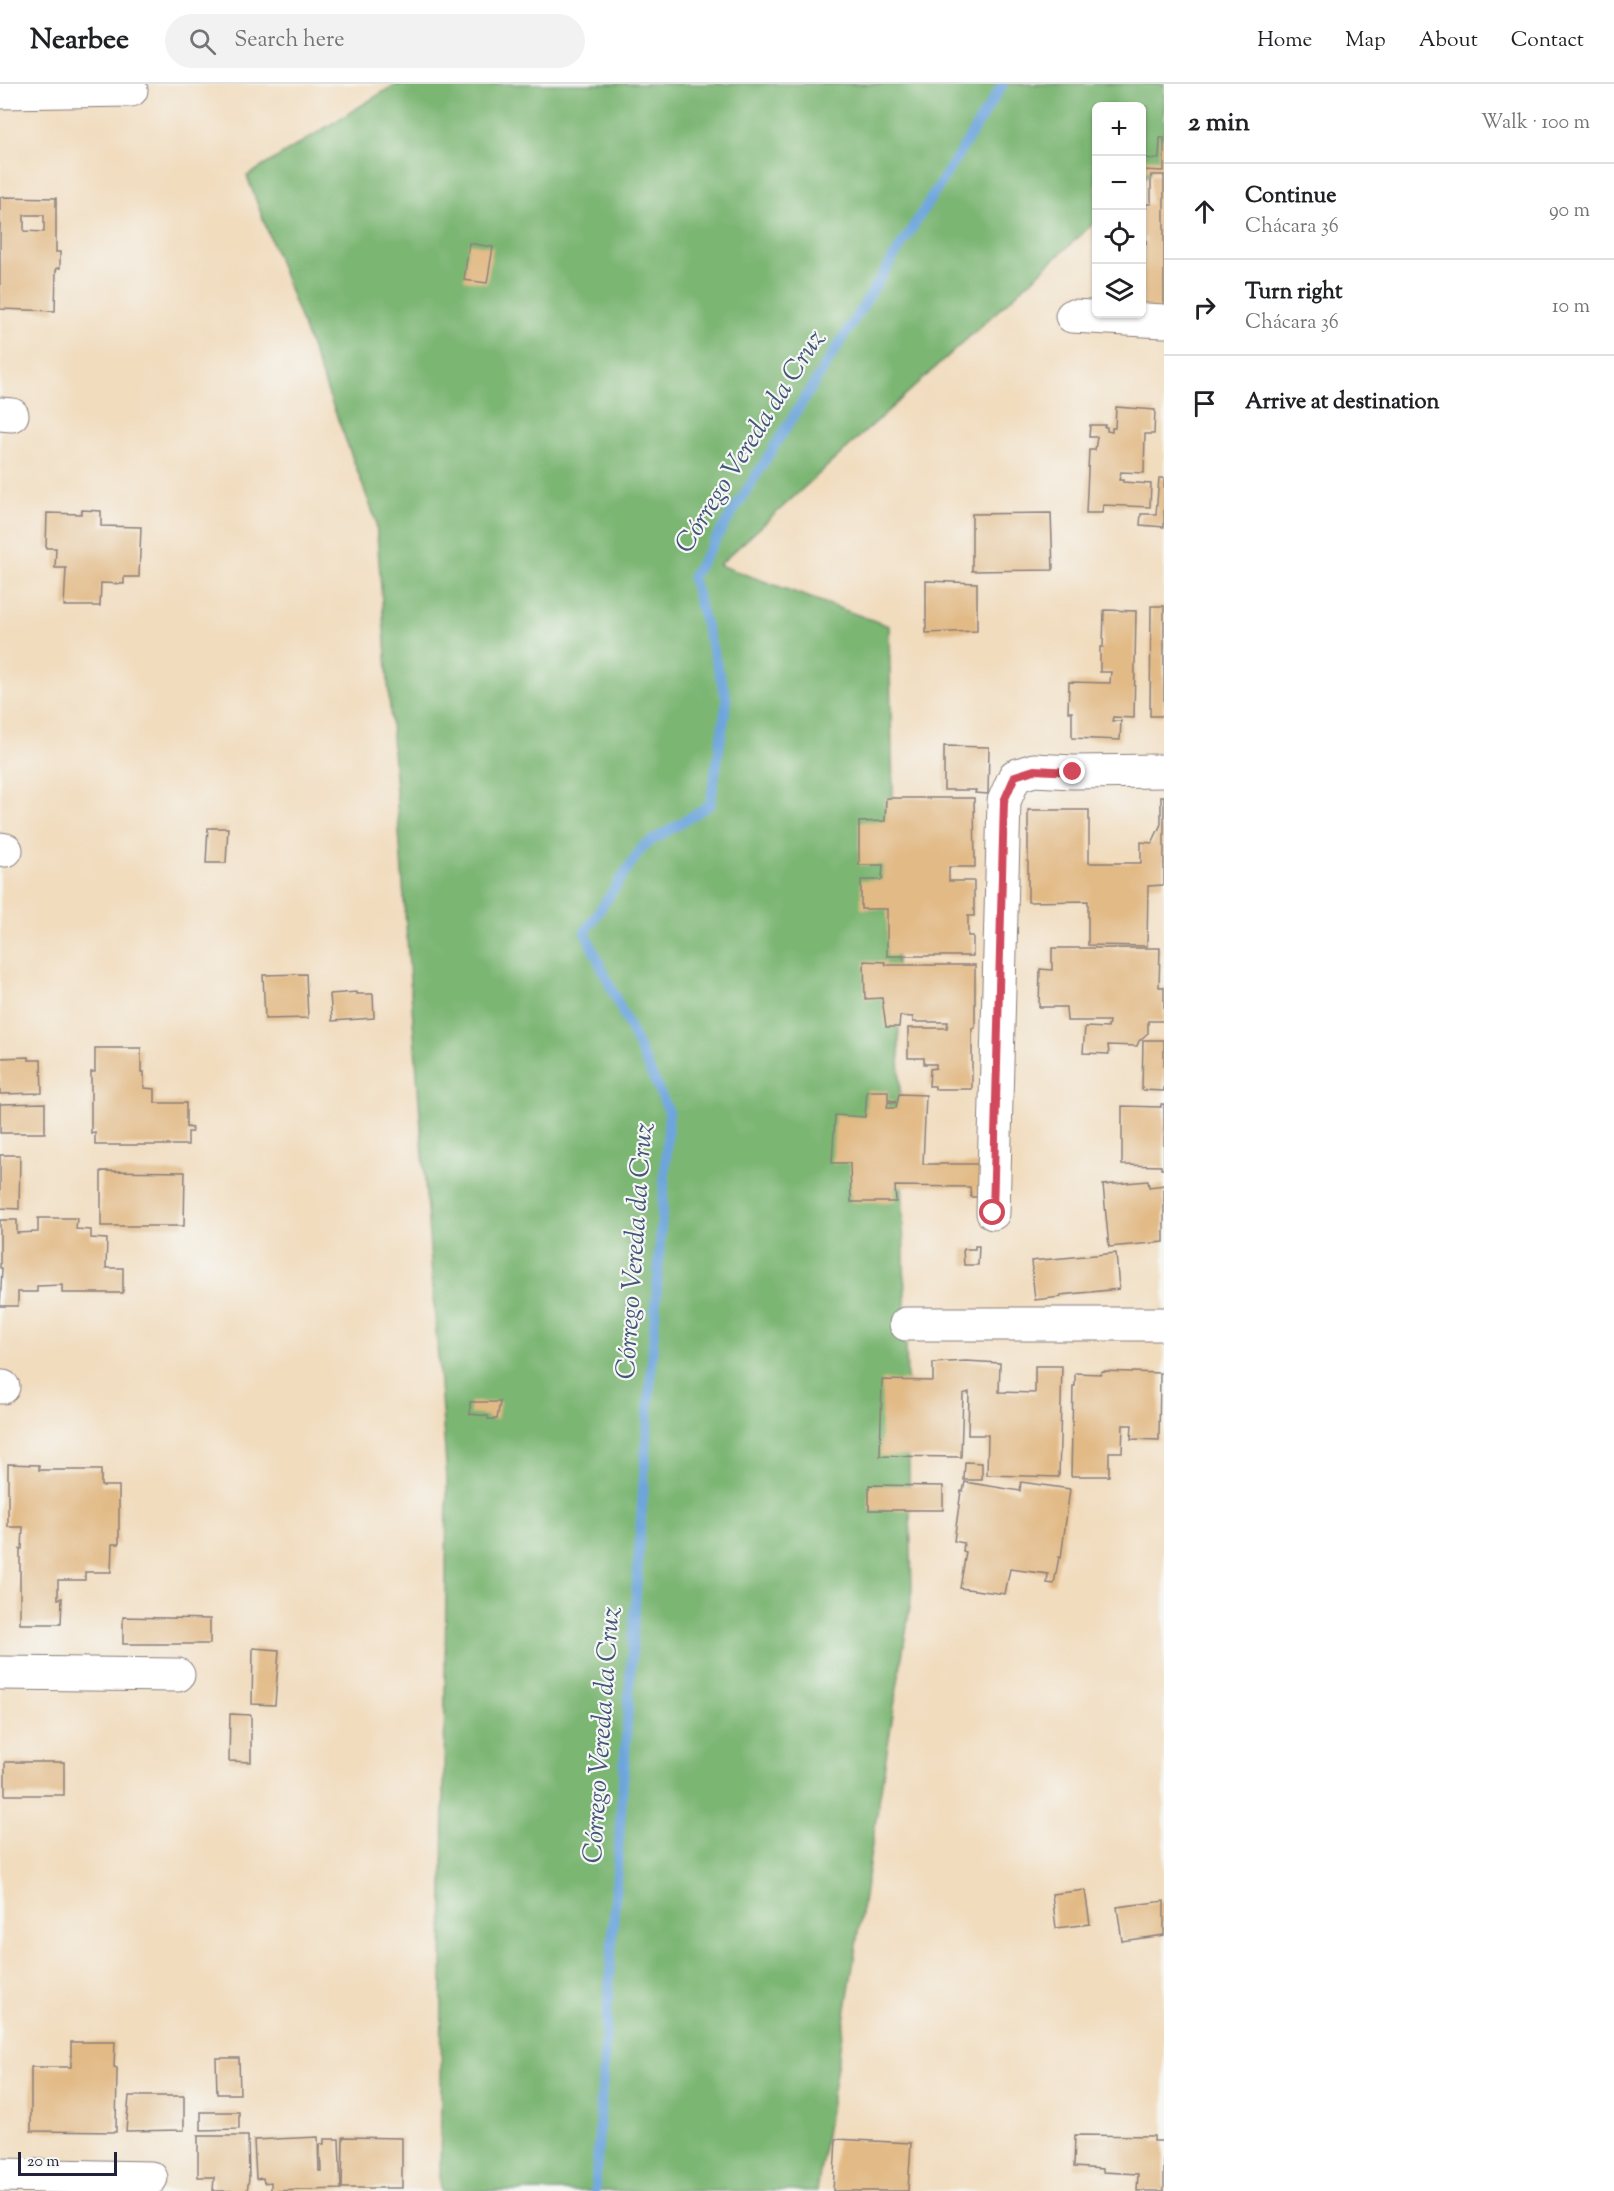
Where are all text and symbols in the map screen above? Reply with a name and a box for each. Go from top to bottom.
search box [165,14,585,68]
text: Nearbee [30,21,129,61]
icon: search [186,25,219,58]
text: Search here [234,25,345,57]
text: Home [1257,26,1312,56]
text: Map [1345,26,1386,56]
text: About [1419,26,1478,56]
text: Contact [1511,26,1584,56]
map controls [1092,102,1146,318]
button: + [1092,102,1146,156]
text: 2 min [1188,105,1250,142]
text: Walk · 100 m [1481,109,1590,138]
button: − [1092,156,1146,210]
text: Continue [1245,181,1336,213]
icon: ahead [1188,195,1221,228]
text: 90 m [1549,197,1590,226]
button: locate [1092,210,1146,264]
text: Chácara 36 [1245,213,1339,242]
button: layers [1092,264,1146,318]
text: Turn right [1245,277,1342,309]
icon: right [1188,291,1221,324]
text: 10 m [1552,293,1590,322]
text: Chácara 36 [1245,309,1339,338]
water label: Córrego Vereda da Cruz [666,323,836,561]
icon: arrive [1188,387,1221,420]
text: Arrive at destination [1245,387,1440,419]
route end [1059,758,1085,784]
water label: Córrego Vereda da Cruz [608,1121,664,1381]
route start [979,1199,1005,1225]
water label: Córrego Vereda da Cruz [575,1605,631,1865]
scale bar [18,2149,117,2176]
text: 20 m [27,2151,60,2174]

